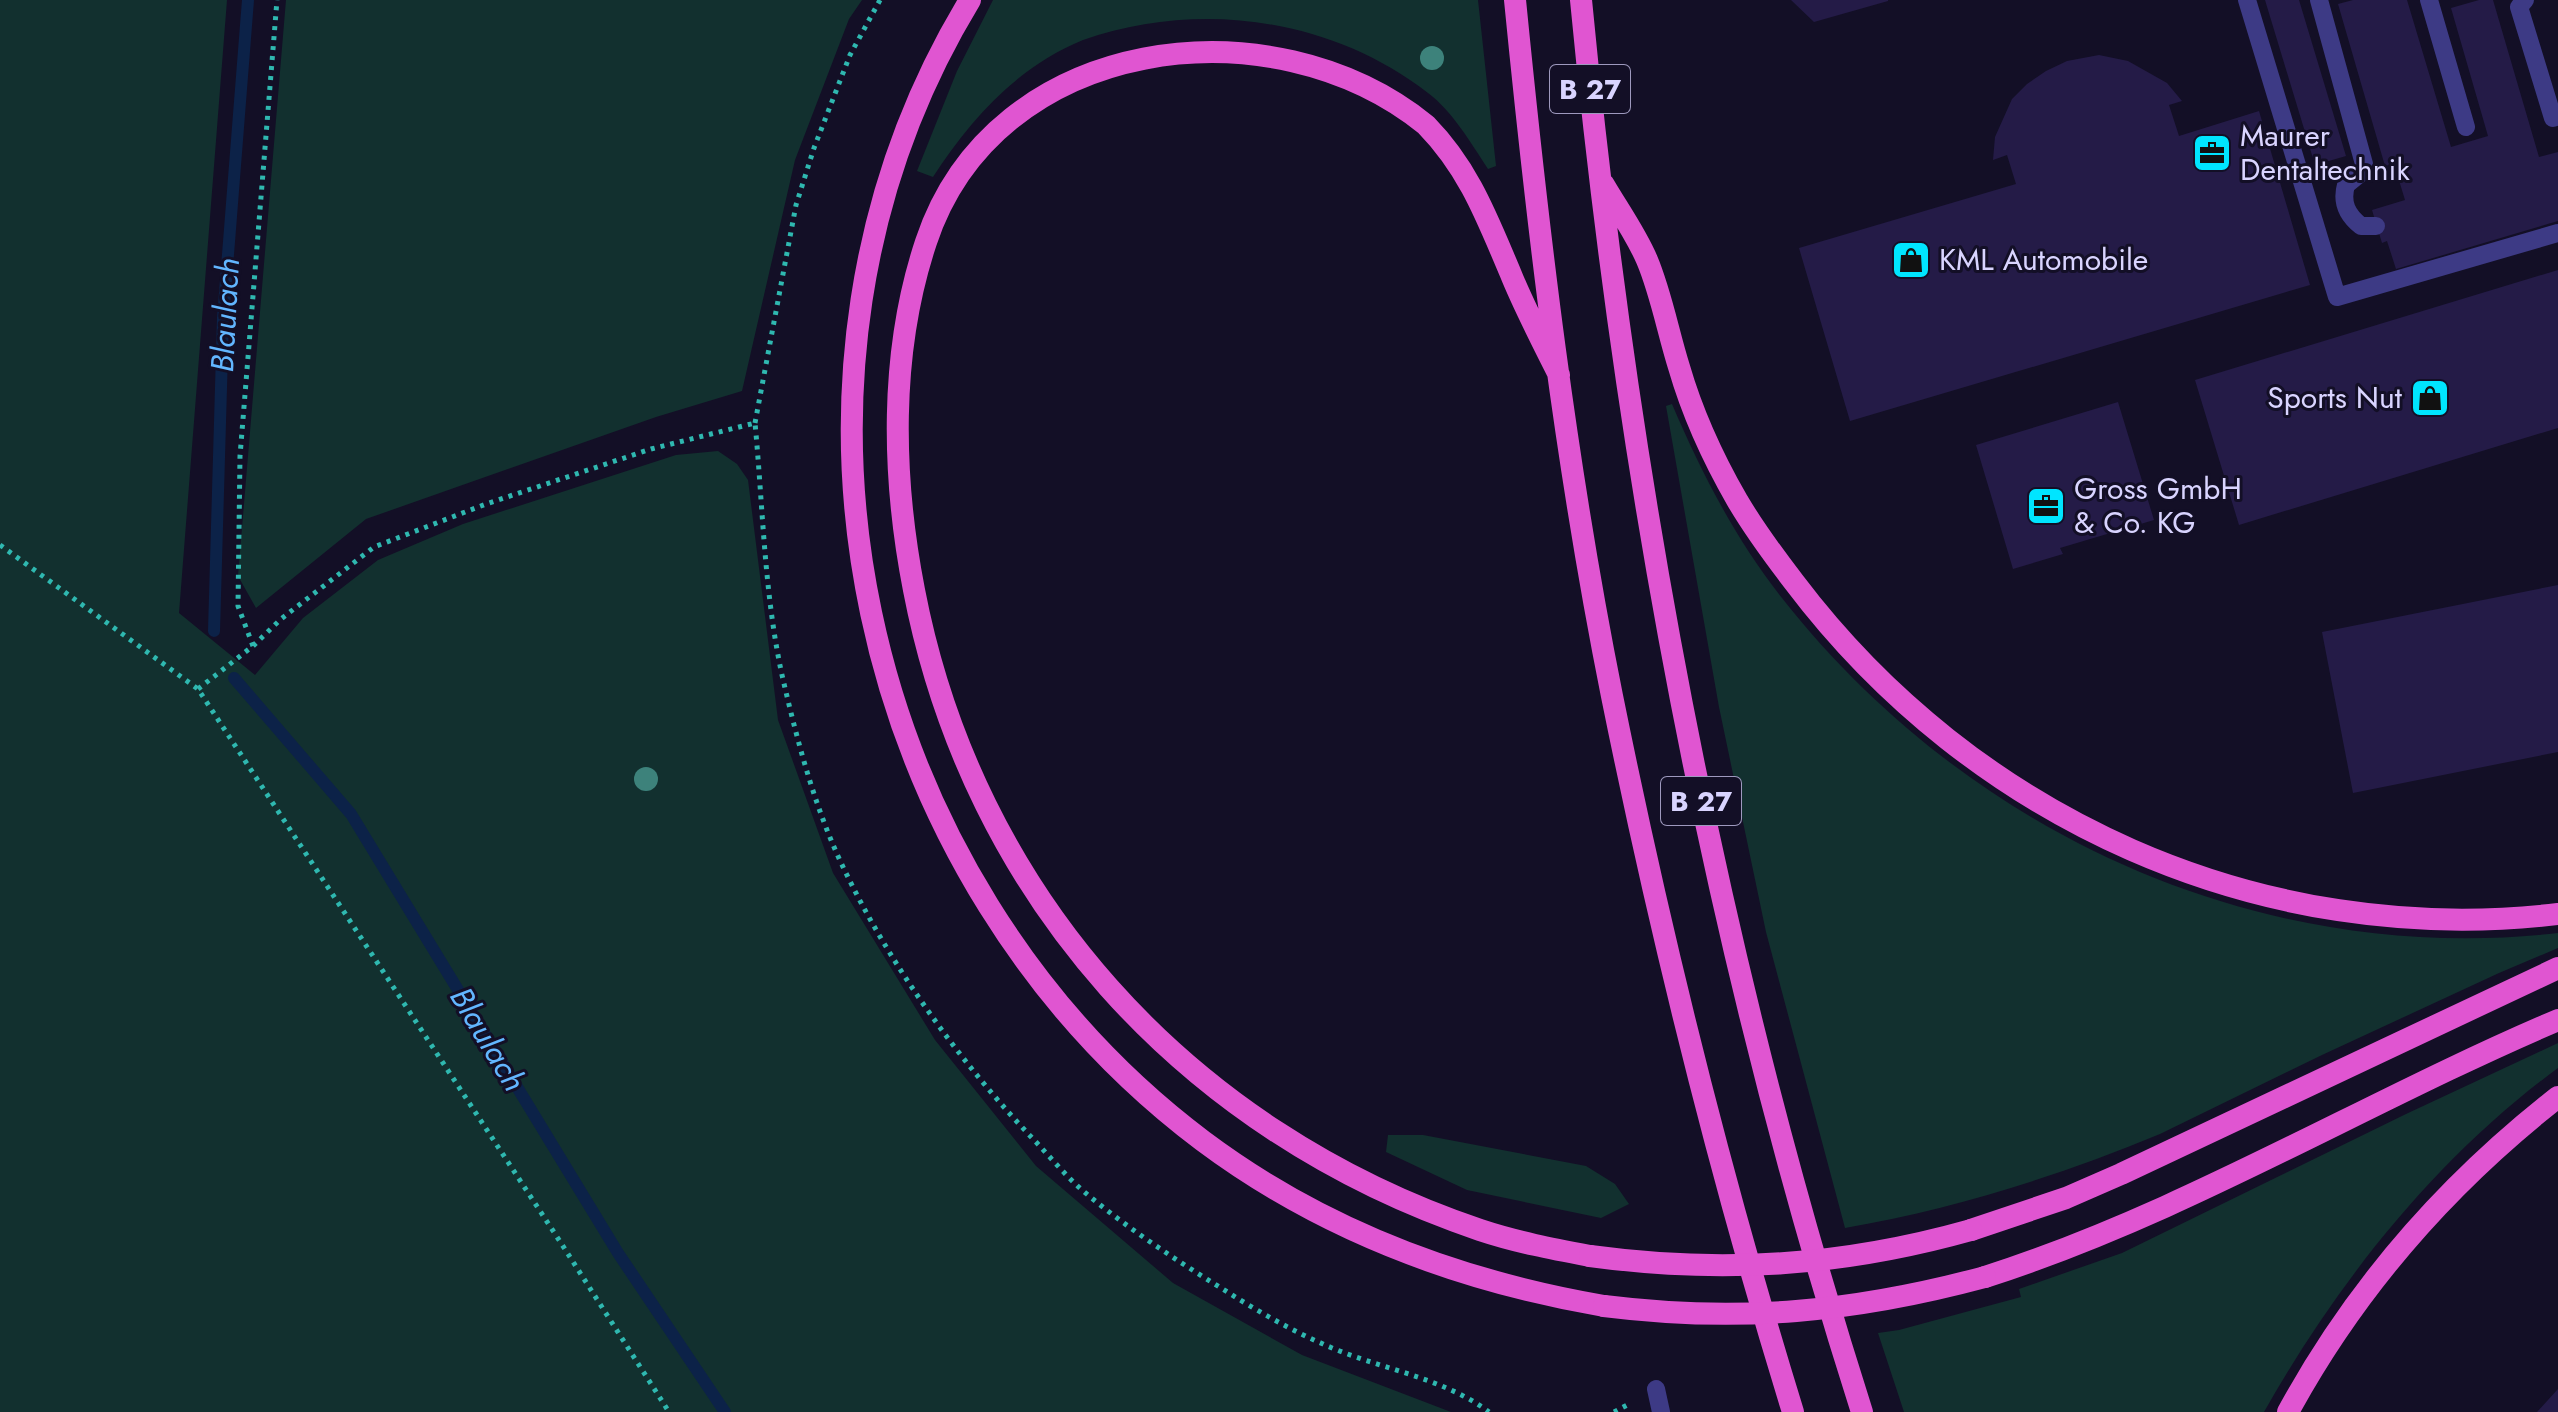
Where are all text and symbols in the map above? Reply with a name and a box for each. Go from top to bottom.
road number: B 27 [1550,65,1630,113]
place label: Maurer Dentaltechnik [2240,114,2410,191]
office icon: Maurer Dentaltechnik [2191,132,2233,174]
place label: KML Automobile [1939,238,2148,281]
shop icon: KML Automobile [1890,239,1932,281]
water label: Blaulach [199,257,251,373]
place label: Sports Nut [2267,376,2403,419]
shop icon: Sports Nut [2409,377,2451,419]
place label: Gross GmbH & Co. KG [2074,467,2242,544]
office icon: Gross GmbH & Co. KG [2025,485,2067,527]
road number: B 27 [1661,777,1741,825]
water label: Blaulach [439,978,537,1100]

